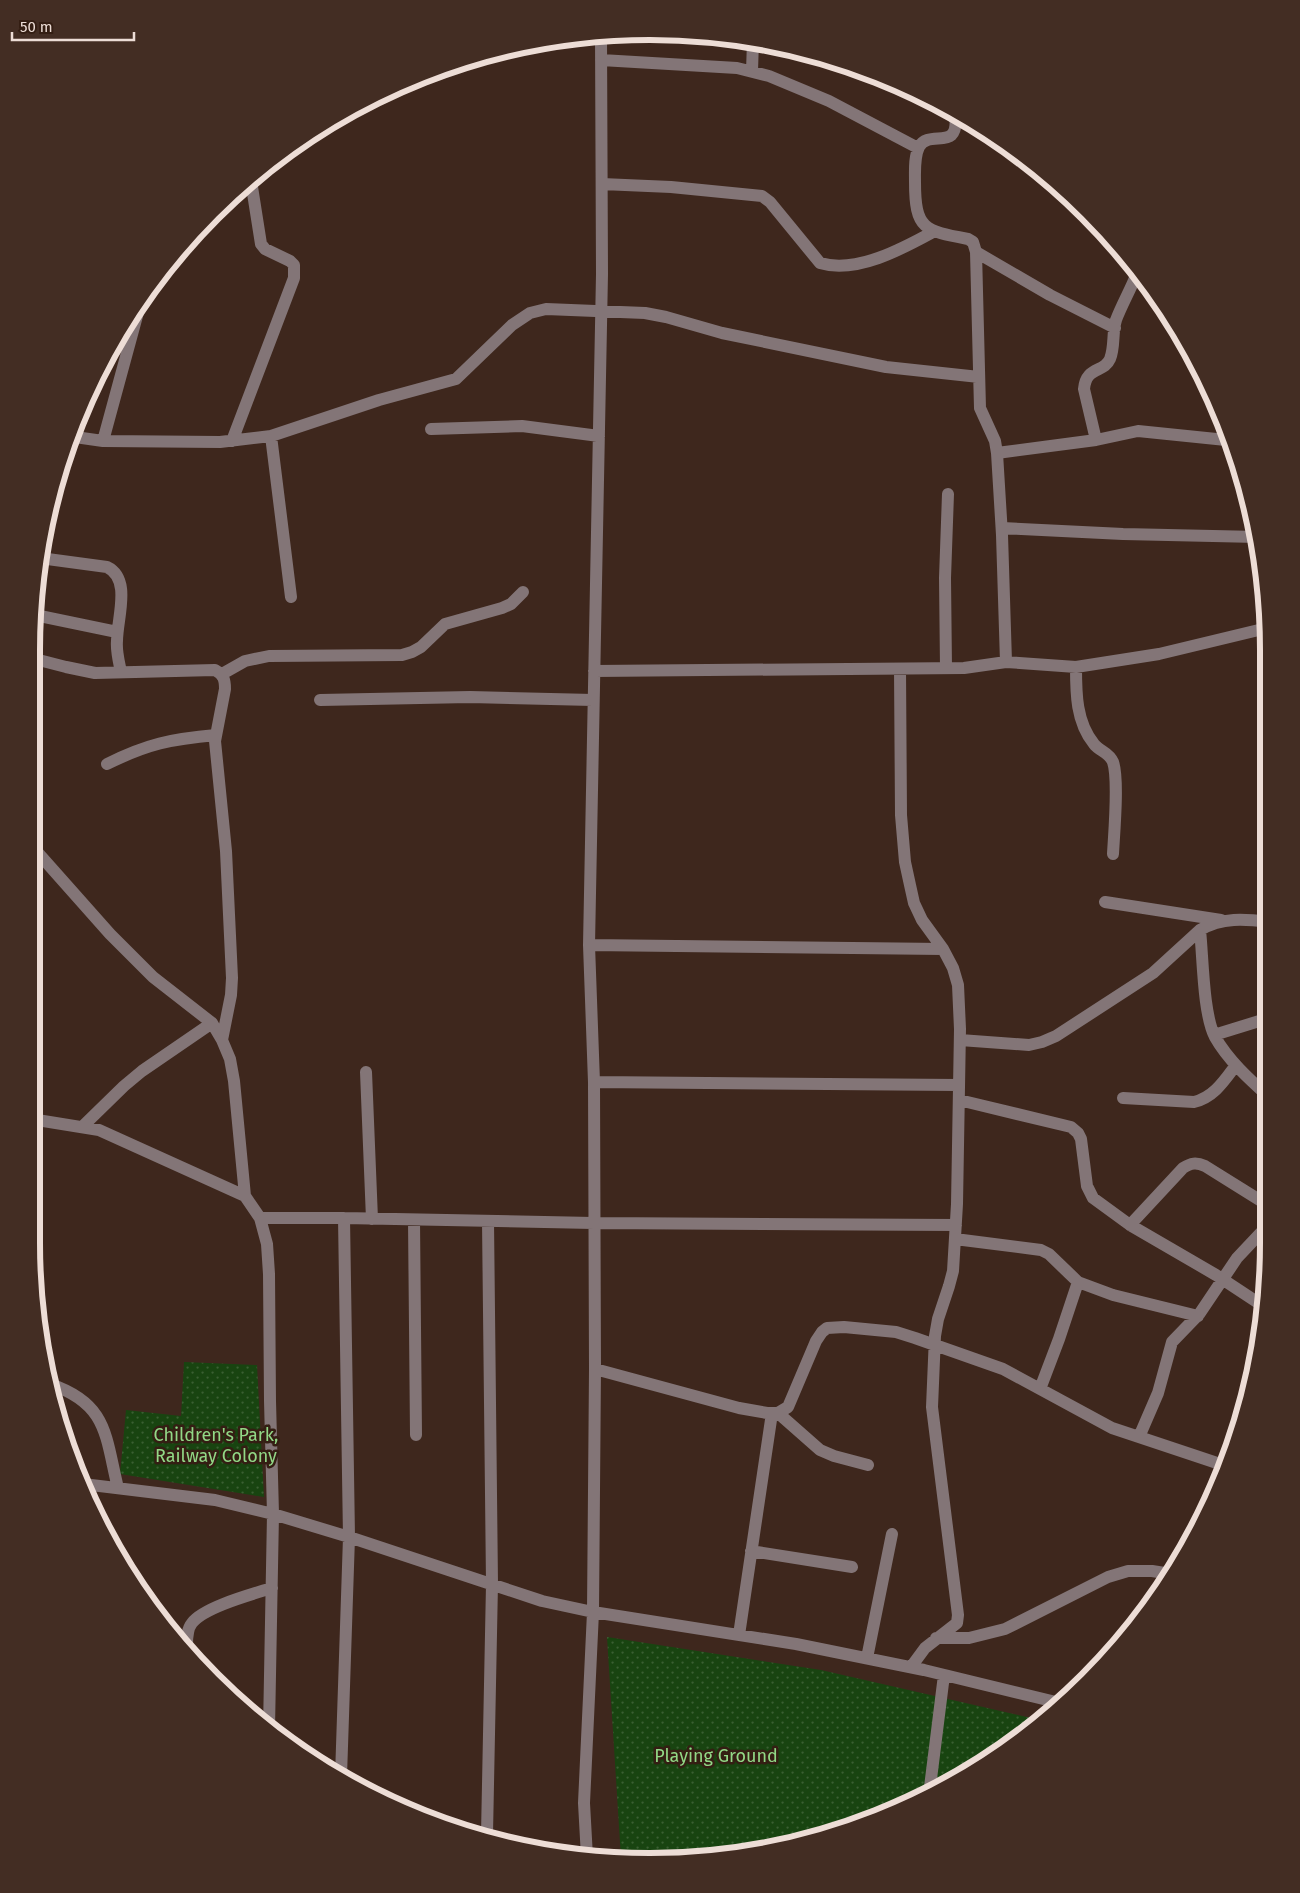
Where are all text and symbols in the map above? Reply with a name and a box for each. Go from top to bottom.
scale bar [12,10,135,42]
text: 50 m [20,18,53,36]
park label: Children's Park, Railway Colony [154,1424,278,1467]
park label: Playing Ground [654,1745,778,1767]

